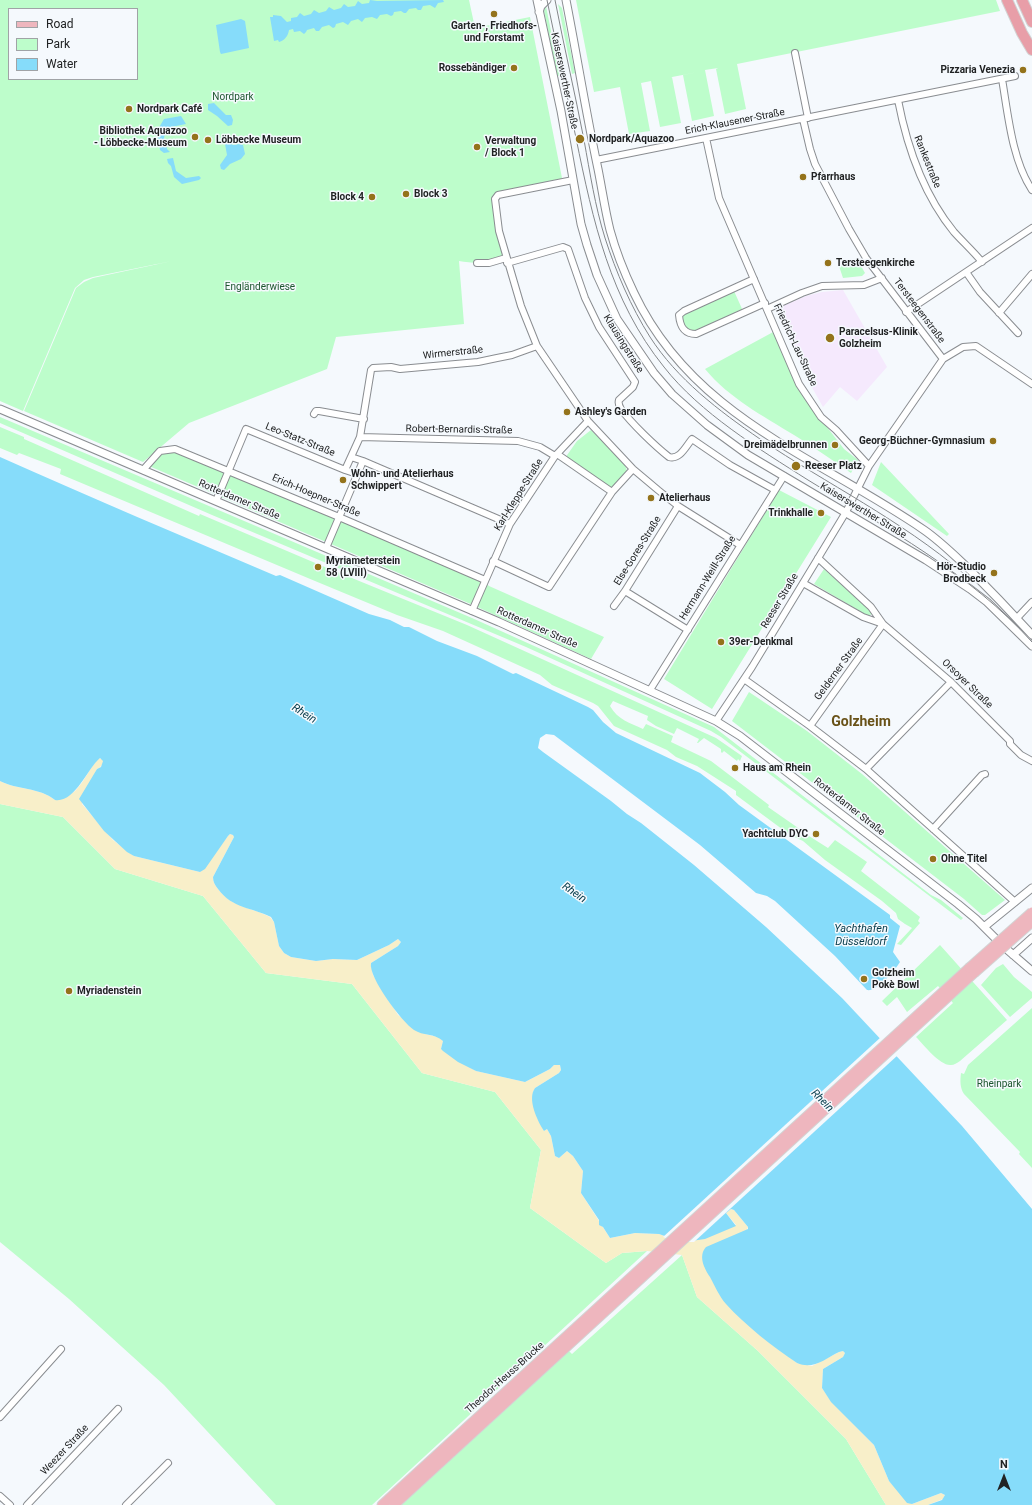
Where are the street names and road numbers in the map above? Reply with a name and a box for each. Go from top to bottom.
street label: Kaiserswerther Straße [548,32,580,130]
street label: Erich-Klausener-Straße [684,106,786,138]
street label: Rankestraße [911,134,943,190]
street label: Tersteegenstraße [891,276,947,346]
street label: Friedrich-Lau-Straße [771,302,819,388]
street label: Klausingstraße [600,313,646,375]
street label: Wirmerstraße [422,344,484,362]
street label: Leo-Statz-Straße [263,421,337,459]
street label: Robert-Bernardis-Straße [406,423,512,437]
street label: Karl-Kleppe-Straße [492,457,546,533]
street label: Erich-Hoepner-Straße [270,472,362,520]
street label: Rotterdamer Straße [197,477,281,523]
street label: Kaiserswerther Straße [818,480,908,542]
street label: Else-Gores-Straße [612,514,664,588]
street label: Hermann-Weill-Straße [677,534,739,622]
street label: Reeser Straße [759,571,801,631]
street label: Rotterdamer Straße [495,605,579,651]
street label: Gelderner Straße [812,635,866,703]
street label: Orsoyer Straße [939,657,995,711]
street label: Rotterdamer Straße [811,775,887,839]
street label: Theodor-Heuss-Brücke [463,1340,547,1416]
street label: Weezer Straße [39,1422,91,1478]

